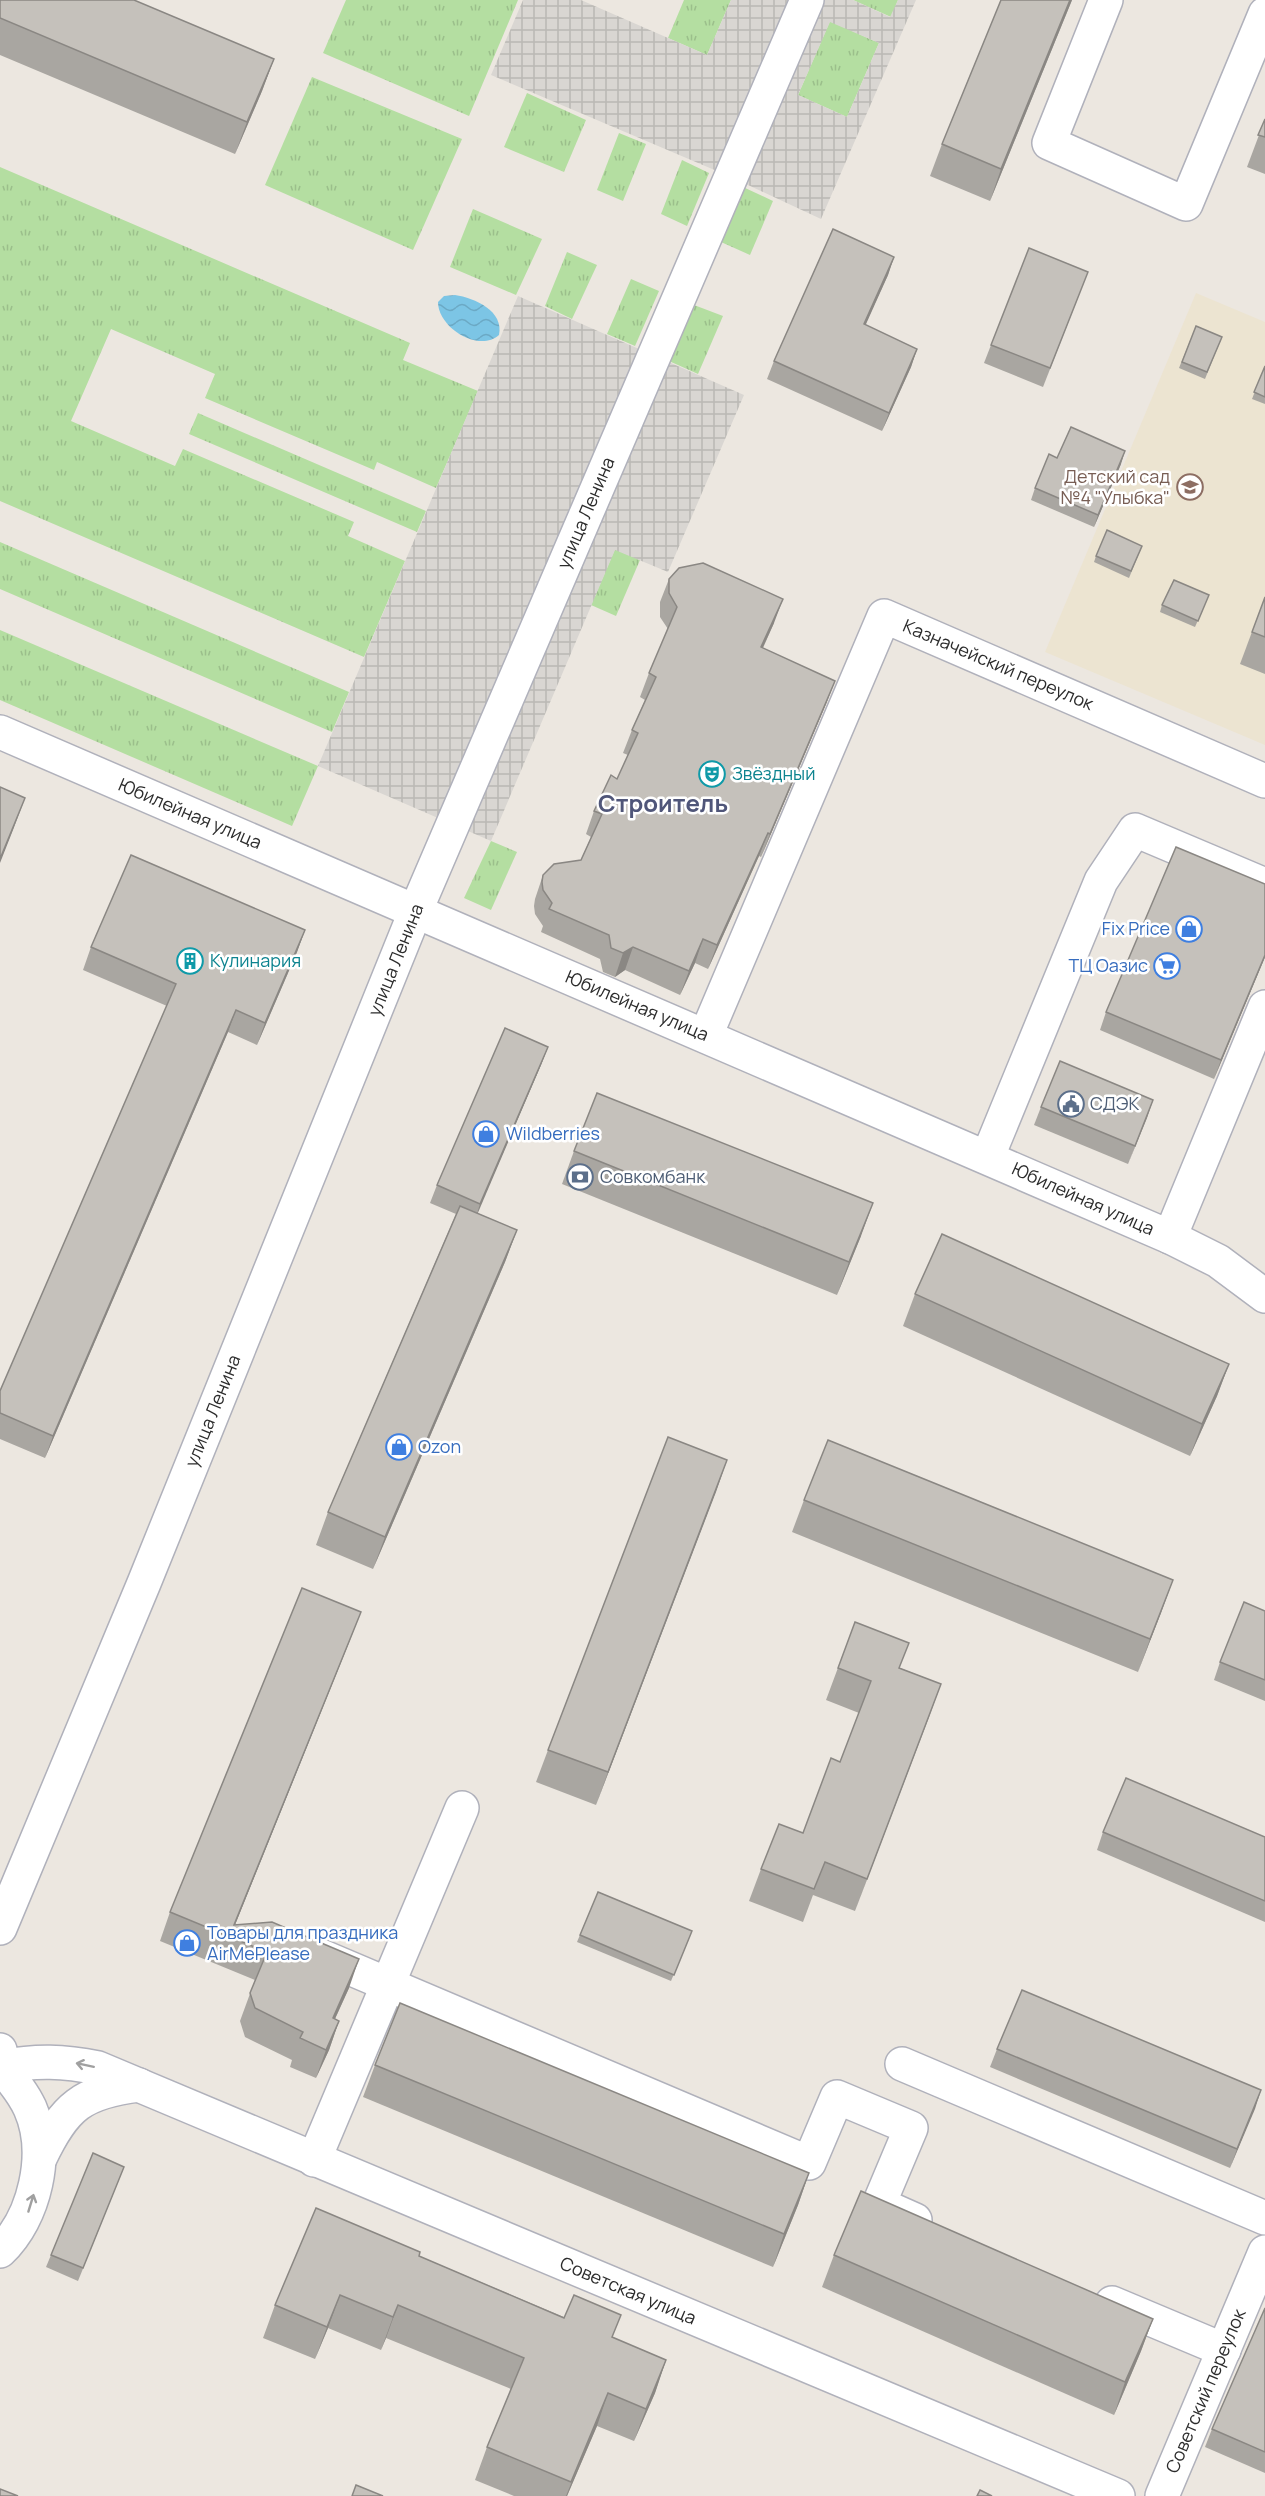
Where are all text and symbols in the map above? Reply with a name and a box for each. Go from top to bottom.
street label: улица Ленина [551,453,619,572]
place label: Детский сад №4 "Улыбка" [1061,464,1170,509]
school or university icon: Детский сад №4 "Улыбка" [1175,472,1205,502]
street label: Казначейский переулок [899,613,1098,716]
theatre icon: Звёздный [697,759,727,789]
place label: Звёздный [732,761,815,785]
street label: Юбилейная улица [115,772,266,854]
district label: Строитель [598,786,728,819]
street label: улица Ленина [362,900,429,1019]
shop icon: Fix Price [1174,914,1204,944]
place label: Fix Price [1102,916,1170,940]
building icon: Кулинария [175,946,205,976]
place label: Кулинария [210,948,301,972]
supermarket icon: ТЦ Оазис [1152,951,1182,981]
place label: ТЦ Оазис [1068,953,1148,977]
street label: Юбилейная улица [562,964,713,1046]
public building icon: СДЭК [1056,1089,1086,1119]
place label: СДЭК [1090,1091,1139,1115]
shop icon: Wildberries [471,1119,501,1149]
place label: Wildberries [506,1121,600,1145]
street label: Юбилейная улица [1008,1156,1158,1240]
bank icon: Совкомбанк [565,1162,595,1192]
place label: Совкомбанк [600,1164,706,1188]
street label: улица Ленина [179,1351,246,1470]
shop icon: Ozon [384,1432,414,1462]
place label: Ozon [418,1434,461,1458]
place label: Товары для праздника AirMePlease [207,1920,398,1965]
shop icon: Товары для праздника AirMePlease [172,1928,202,1958]
one-way arrow [75,2059,95,2070]
one-way arrow [26,2193,37,2212]
street label: Советская улица [557,2251,700,2330]
street label: Советский переулок [1160,2304,1251,2476]

